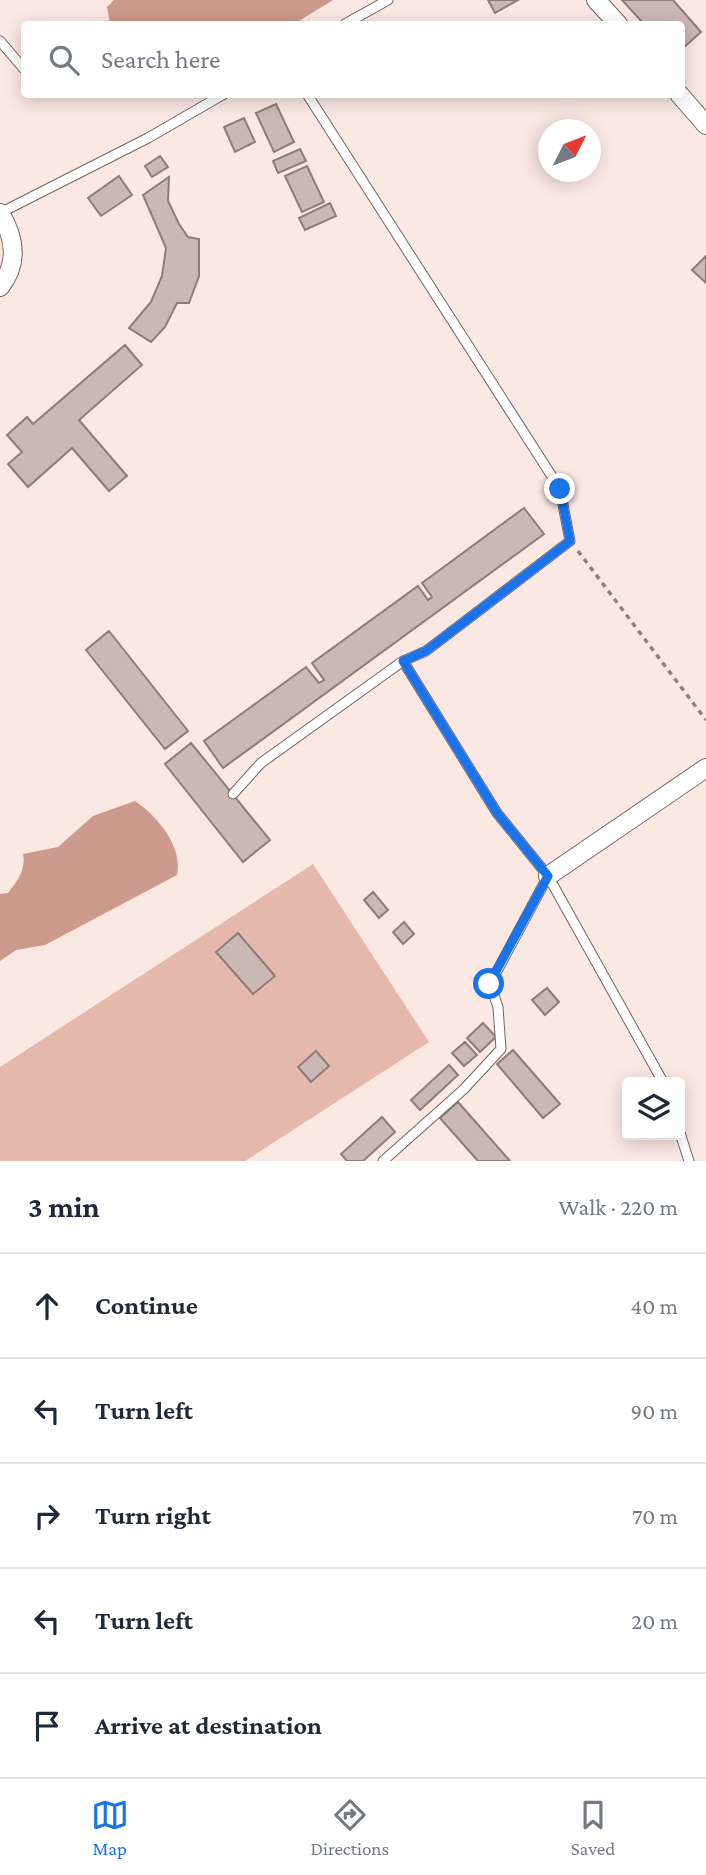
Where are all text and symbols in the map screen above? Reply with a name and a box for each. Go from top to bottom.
search box [21,21,685,98]
icon: search [45,41,83,79]
text: Search here [101,45,220,74]
north arrow [538,119,601,182]
route end [544,473,575,504]
route start [473,968,504,999]
map controls [622,1077,685,1140]
button: layers [622,1077,685,1140]
text: 3 min [28,1190,100,1223]
text: Walk · 220 m [558,1194,678,1220]
icon: ahead [28,1287,66,1325]
text: Continue [95,1291,198,1320]
text: 40 m [630,1293,678,1319]
icon: left [28,1392,66,1430]
text: Turn left [95,1396,193,1425]
text: 90 m [631,1398,678,1424]
icon: right [28,1497,66,1535]
text: Turn right [95,1501,211,1530]
text: 70 m [632,1503,678,1529]
icon: left [28,1602,66,1640]
text: Turn left [95,1606,193,1635]
text: 20 m [631,1608,678,1634]
icon: arrive [28,1707,66,1745]
text: Arrive at destination [95,1711,322,1740]
tab: Map [91,1796,129,1859]
tab: Directions [310,1796,389,1859]
tab: Saved [571,1796,615,1859]

